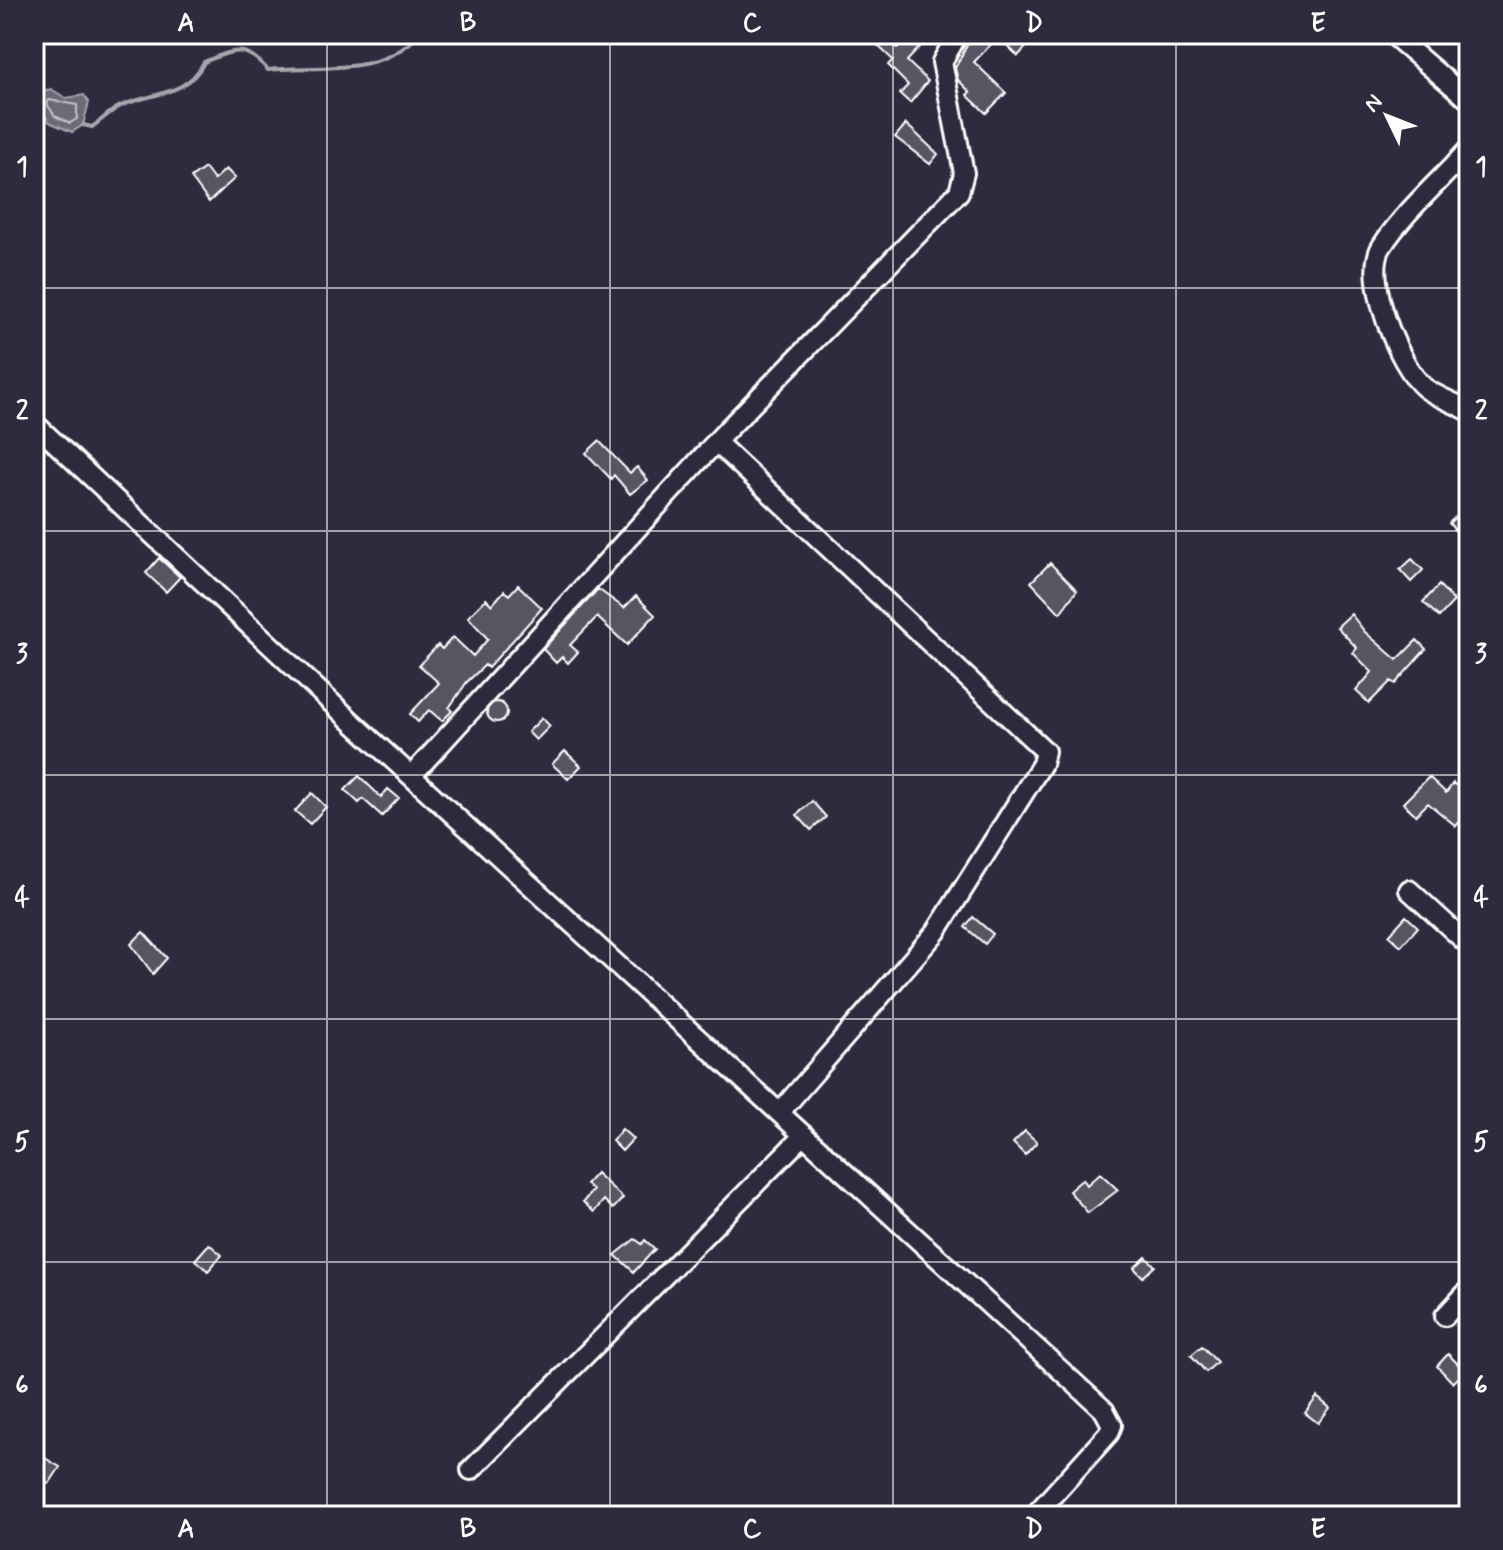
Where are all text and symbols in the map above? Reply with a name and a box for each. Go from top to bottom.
text: A [177,7,195,41]
text: B [460,7,476,41]
text: C [743,7,762,41]
text: D [1025,7,1043,41]
text: E [1310,7,1326,41]
north arrow [1347,76,1427,156]
text: N [1359,89,1389,119]
text: 1 [16,151,28,185]
text: 1 [1475,151,1487,185]
text: 2 [16,395,29,429]
text: 2 [1475,395,1488,429]
text: 3 [16,638,28,672]
text: 3 [1475,638,1487,672]
text: 4 [14,882,30,916]
text: 4 [1473,882,1489,916]
text: 5 [14,1126,30,1160]
text: 5 [1473,1126,1489,1160]
text: 6 [15,1369,29,1403]
text: 6 [1474,1369,1488,1403]
text: A [177,1513,195,1547]
text: B [460,1513,476,1547]
text: C [743,1513,762,1547]
text: D [1025,1513,1043,1547]
text: E [1310,1513,1326,1547]

